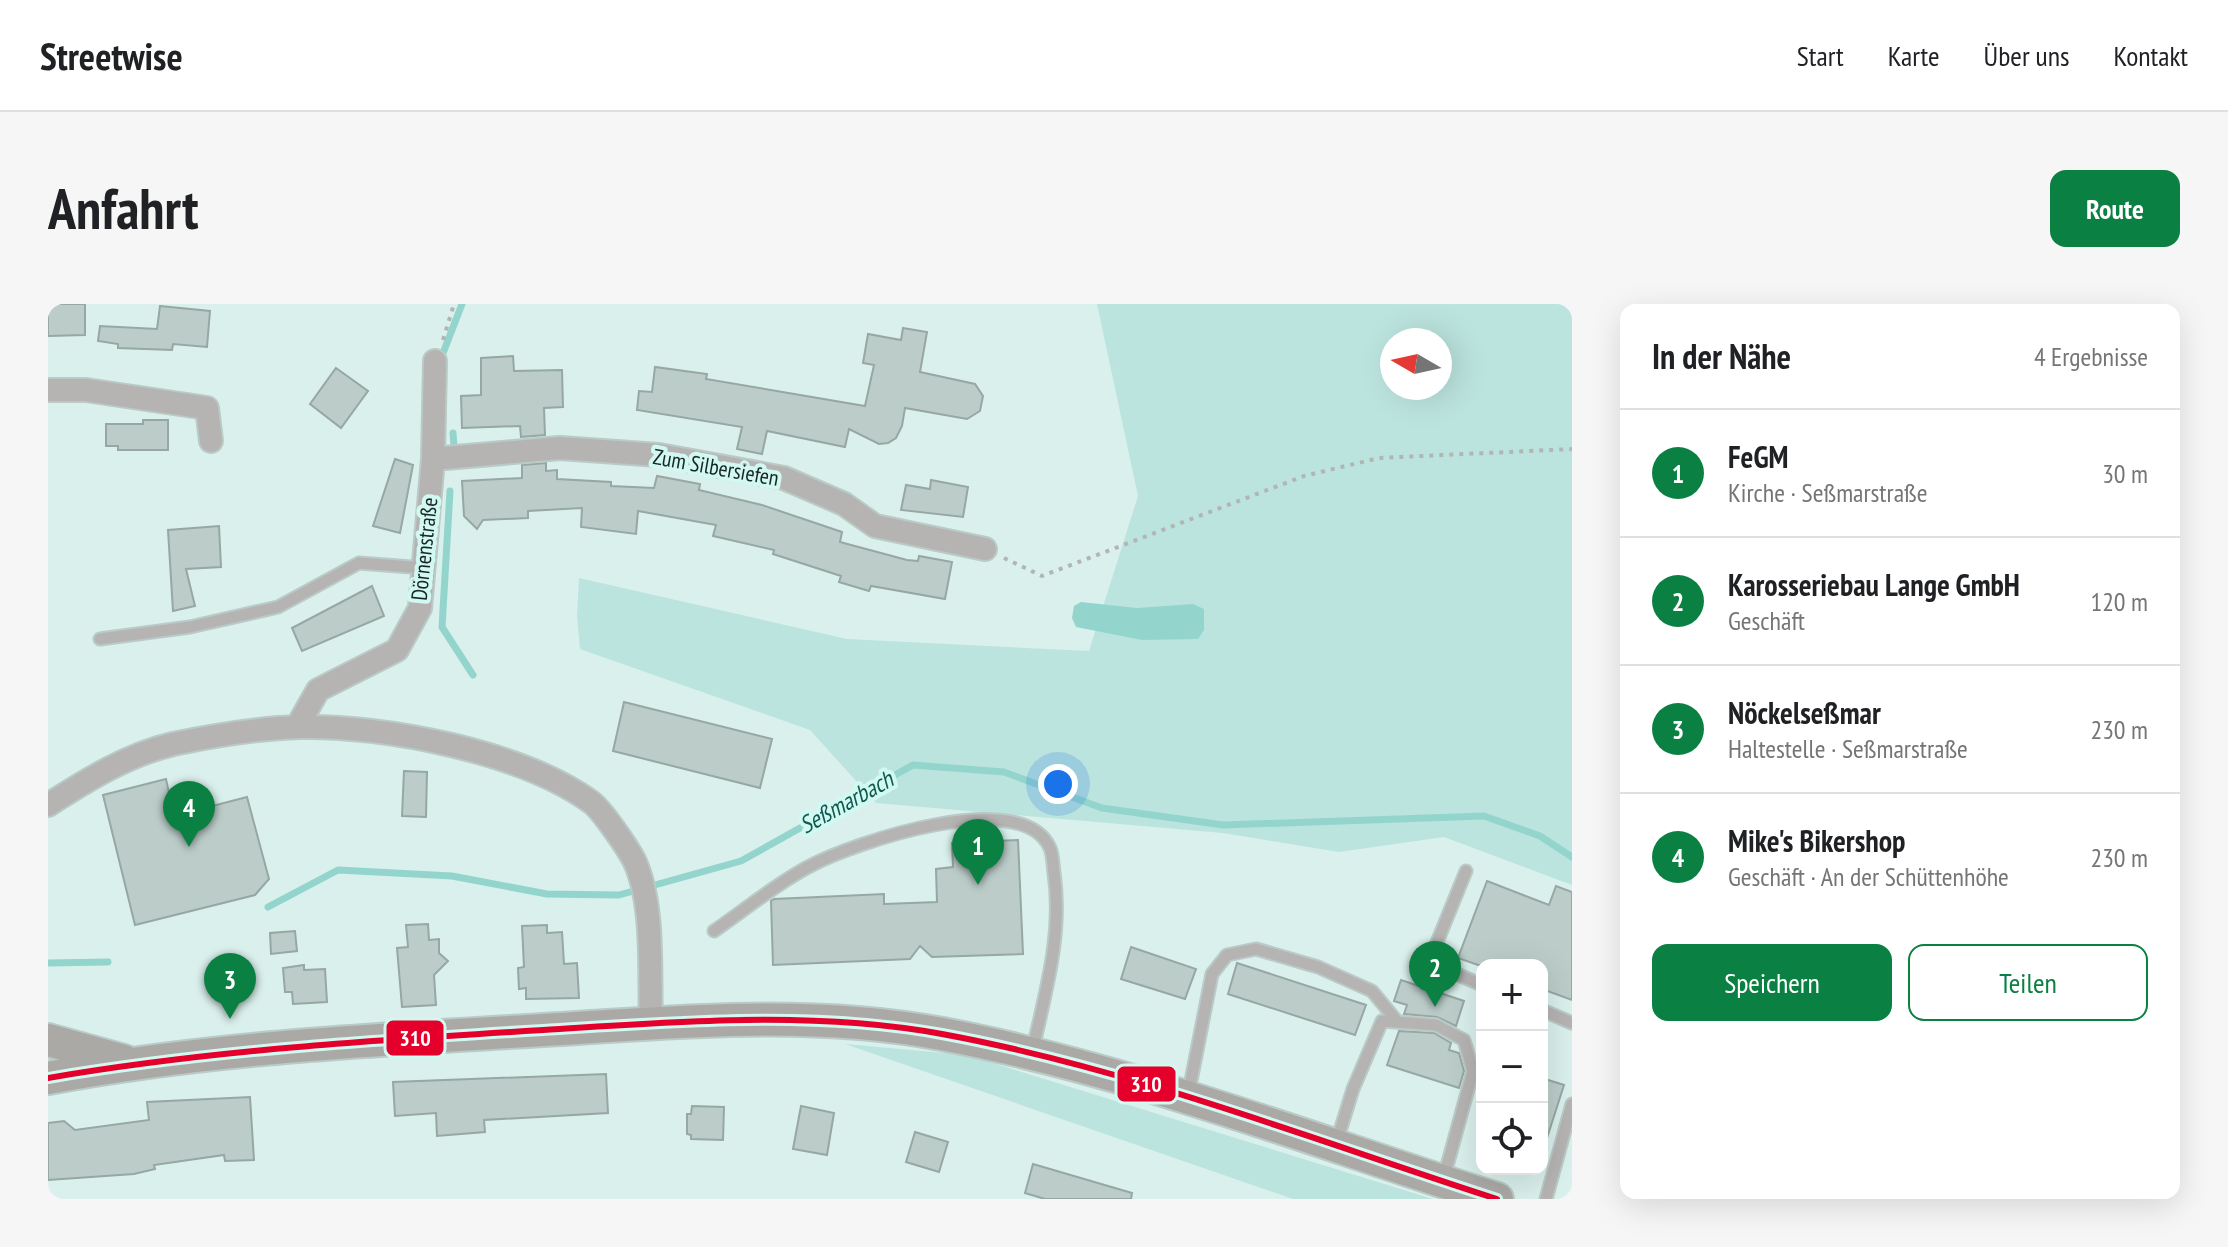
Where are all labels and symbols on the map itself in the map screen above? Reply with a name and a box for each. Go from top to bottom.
north arrow [1380,328,1452,400]
street label: Zum Silbersiefen [651,442,781,492]
street label: Dörnenstraße [405,496,443,602]
water label: Seßmarbach [794,763,900,840]
your location [1038,764,1078,804]
pin: 4 [163,781,215,847]
pin: 1 [952,819,1004,885]
pin: 2 [1409,941,1461,1007]
pin: 3 [204,953,256,1019]
line badge: 310 [385,1019,445,1057]
text: 310 [399,1024,431,1052]
line badge: 310 [1116,1065,1177,1103]
text: 310 [1130,1070,1162,1098]

